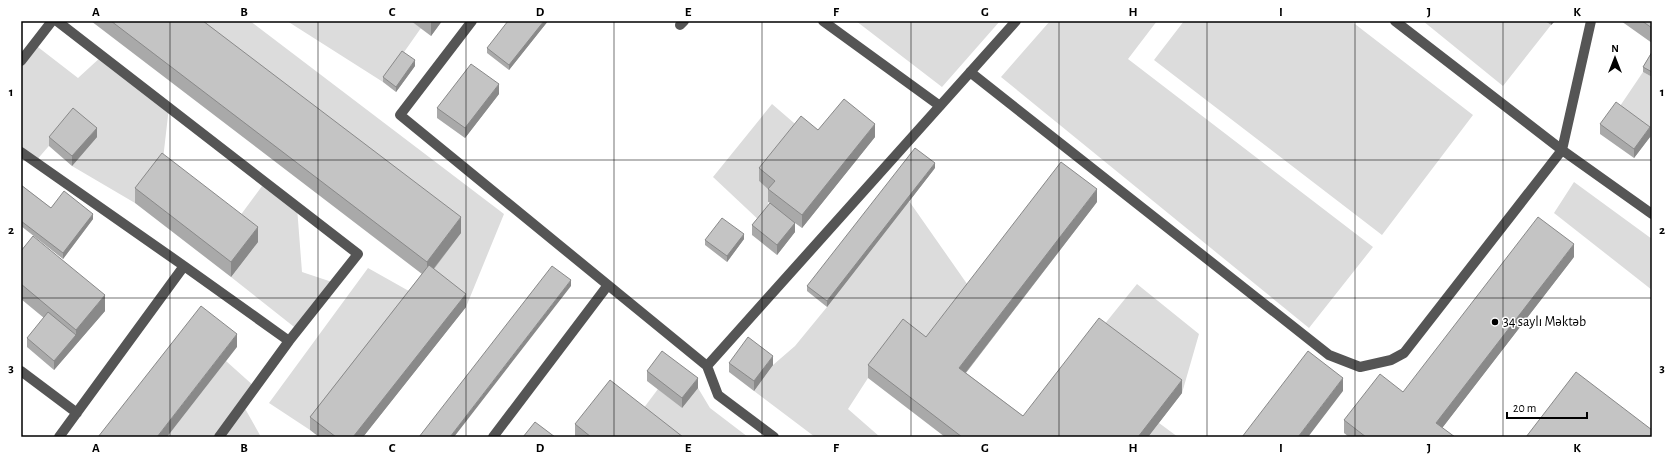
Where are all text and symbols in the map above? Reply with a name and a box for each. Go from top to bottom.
text: A [92,6,100,19]
text: B [240,6,248,19]
text: C [389,6,396,19]
text: D [536,6,545,19]
text: E [685,6,692,19]
text: F [833,6,840,19]
text: G [981,6,989,19]
text: H [1128,6,1138,19]
text: I [1279,6,1283,19]
text: J [1427,6,1431,19]
text: K [1573,6,1581,19]
north arrow [1595,38,1635,78]
text: N [1611,43,1619,54]
text: 1 [9,86,13,99]
text: 1 [1660,86,1664,99]
text: 2 [8,224,14,237]
text: 2 [1659,224,1665,237]
place label: 34 saylı Məktəb [1503,315,1586,329]
marker: 34 saylı Məktəb [1490,317,1500,327]
text: 3 [8,362,14,375]
text: 3 [1659,362,1665,375]
scale bar [1507,394,1587,420]
text: 20 m [1513,402,1536,414]
text: A [92,442,100,455]
text: B [240,442,248,455]
text: C [389,442,396,455]
text: D [536,442,545,455]
text: E [685,442,692,455]
text: F [833,442,840,455]
text: G [981,442,989,455]
text: H [1128,442,1138,455]
text: I [1279,442,1283,455]
text: J [1427,442,1431,455]
text: K [1573,442,1581,455]

